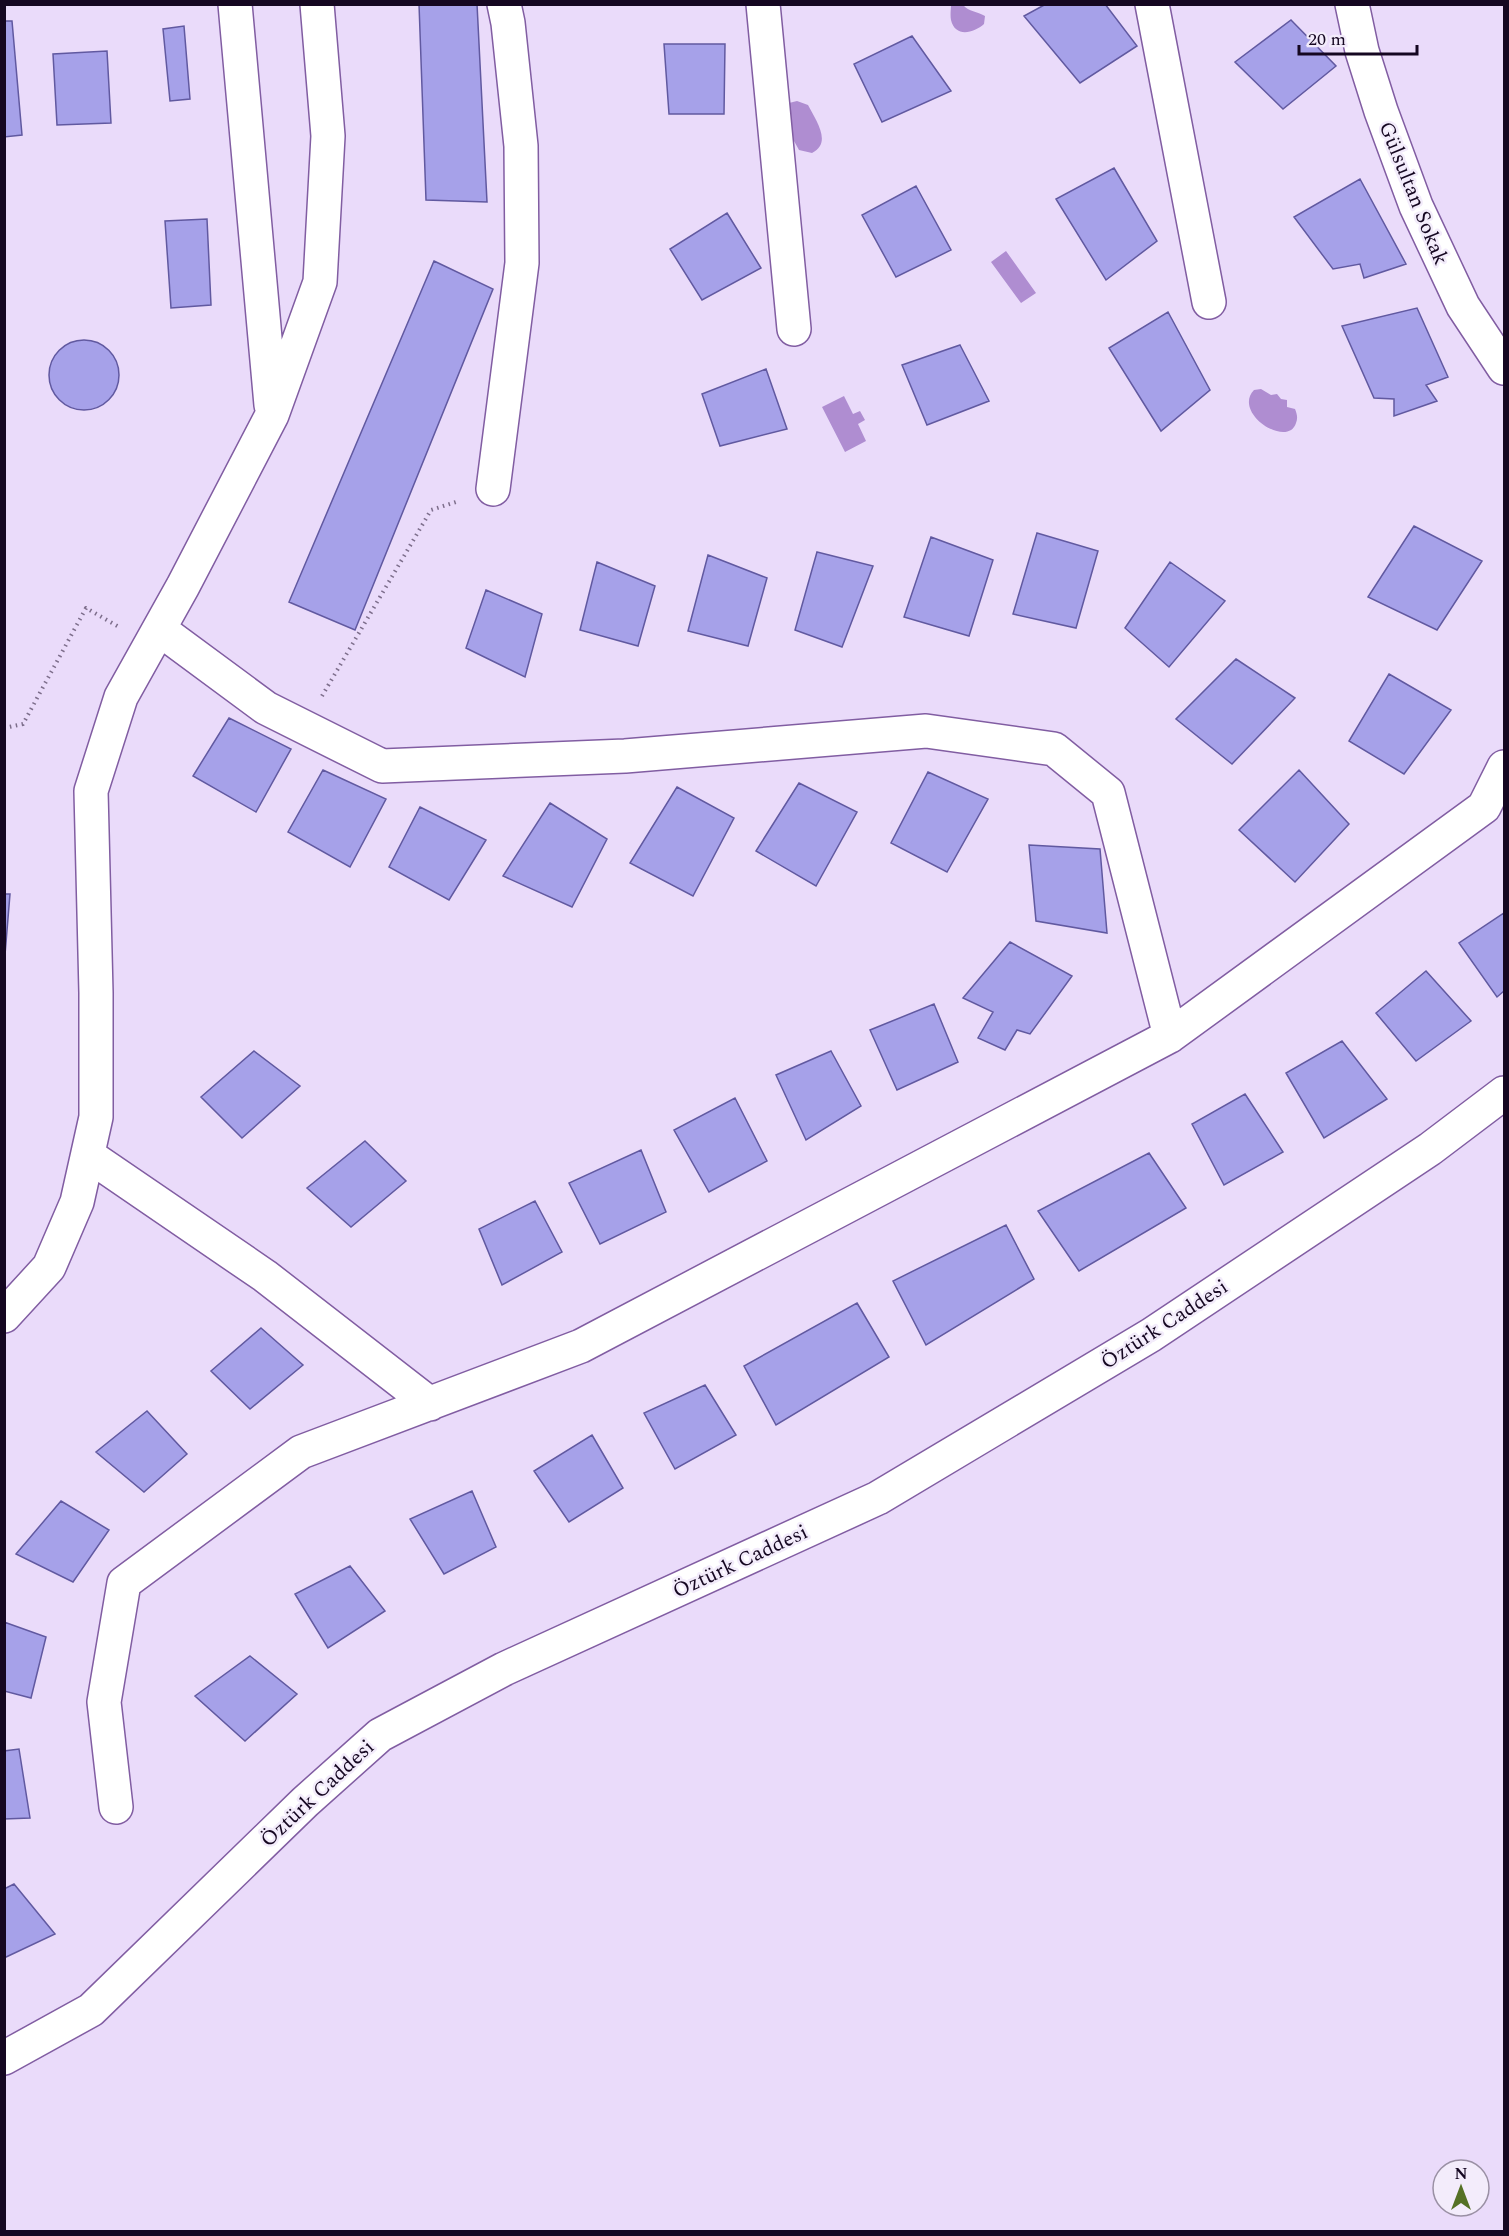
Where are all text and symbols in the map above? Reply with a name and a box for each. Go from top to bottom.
scale bar [1299,18,1418,56]
text: 20 m [1308,26,1346,53]
street label: Gülsultan Sokak [1370,117,1457,270]
street label: Öztürk Caddesi [1094,1272,1235,1378]
street label: Öztürk Caddesi [667,1516,814,1607]
street label: Öztürk Caddesi [253,1732,382,1855]
north arrow [1431,2158,1491,2218]
text: N [1454,2162,1468,2186]

